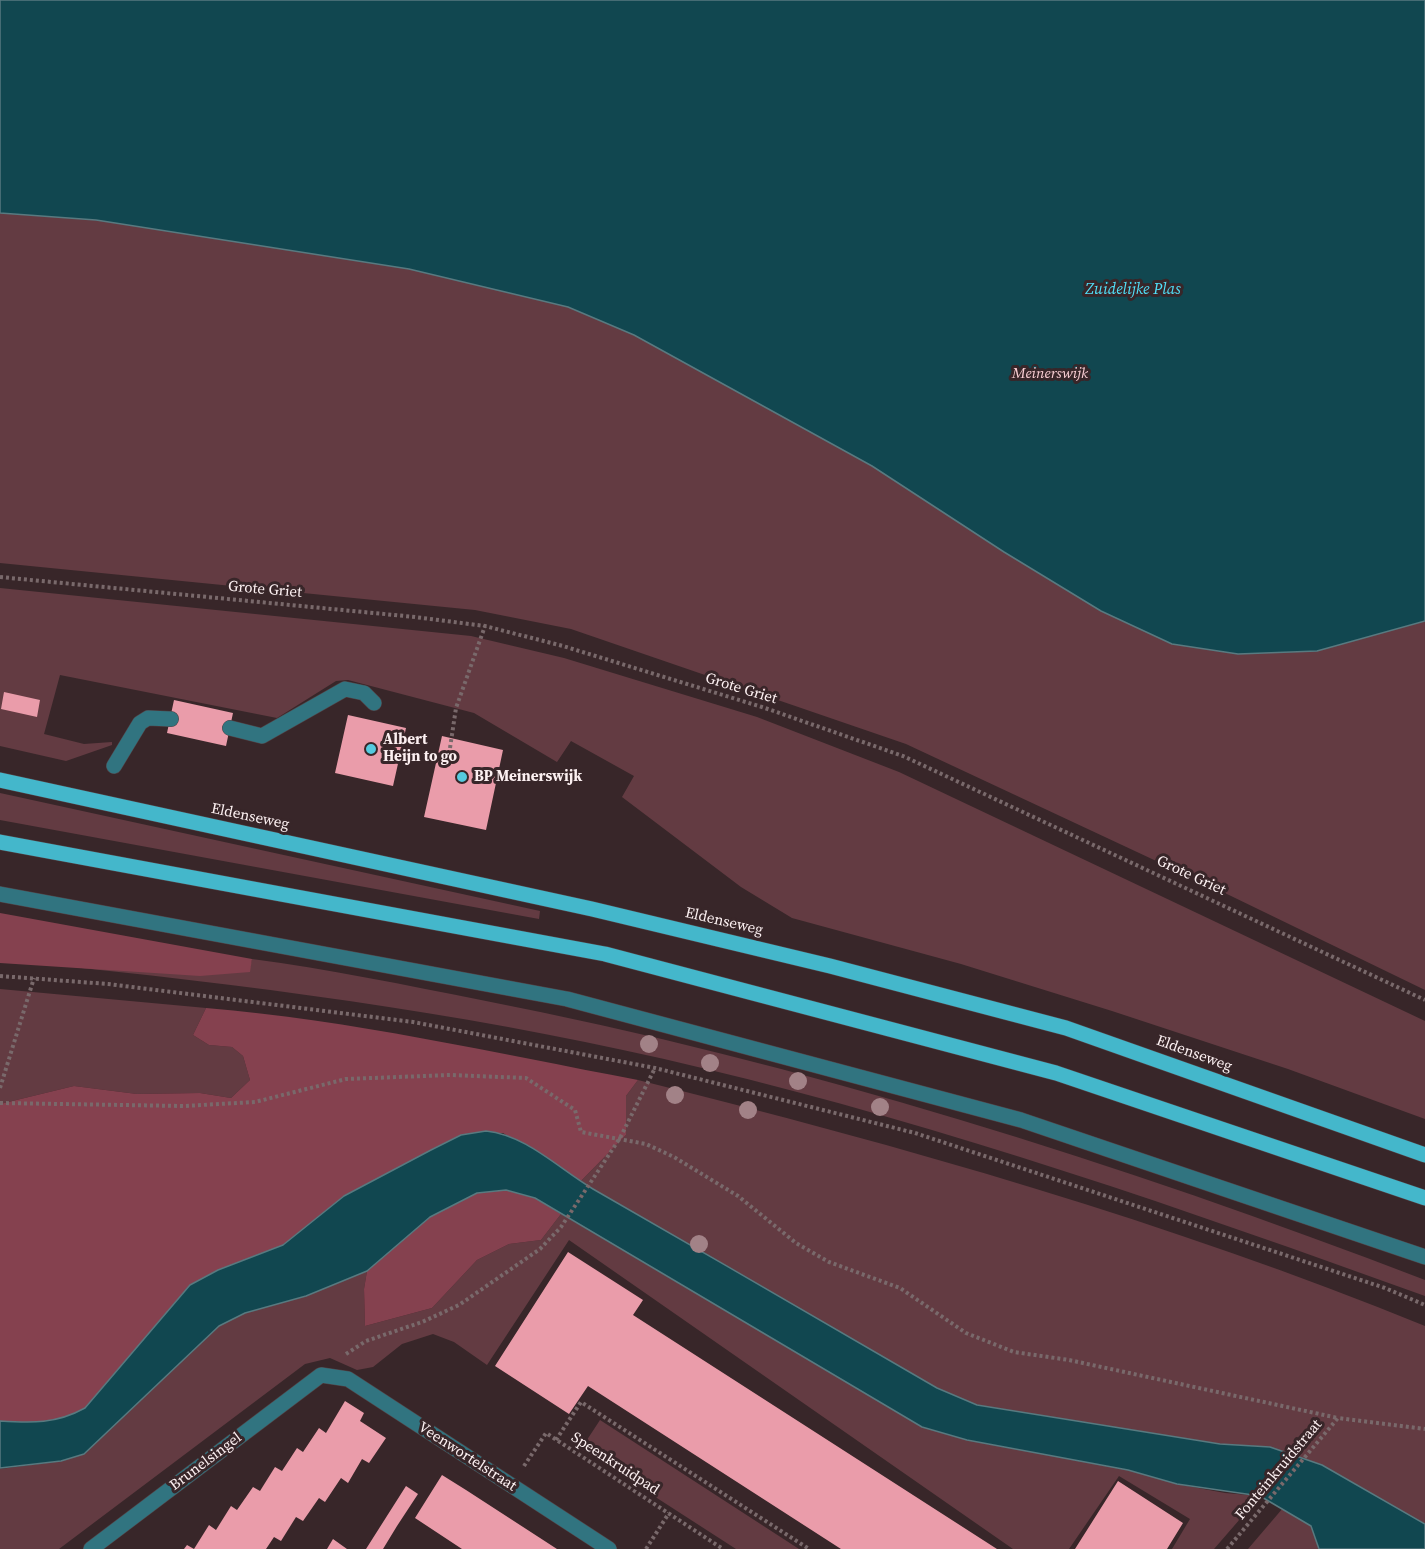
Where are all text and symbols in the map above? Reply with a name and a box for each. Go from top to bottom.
water label: Zuidelijke Plas [1085,280,1181,300]
park label: Meinerswijk [1012,365,1088,383]
street label: Grote Griet [227,578,303,602]
street label: Grote Griet [703,670,779,708]
place label: Albert Heijn to go [383,731,457,766]
marker: Albert Heijn to go [364,742,378,756]
place label: BP Meinerswijk [474,768,582,786]
marker: BP Meinerswijk [455,770,469,784]
street label: Eldenseweg [209,800,291,834]
street label: Grote Griet [1154,852,1228,900]
street label: Eldenseweg [683,904,765,940]
street label: Eldenseweg [1154,1032,1234,1076]
street label: Fonteinkruidstraat [1232,1416,1326,1524]
street label: Veenwortelstraat [414,1419,520,1495]
street label: Brunelsingel [167,1429,245,1495]
street label: Speenkruidpad [568,1429,662,1499]

